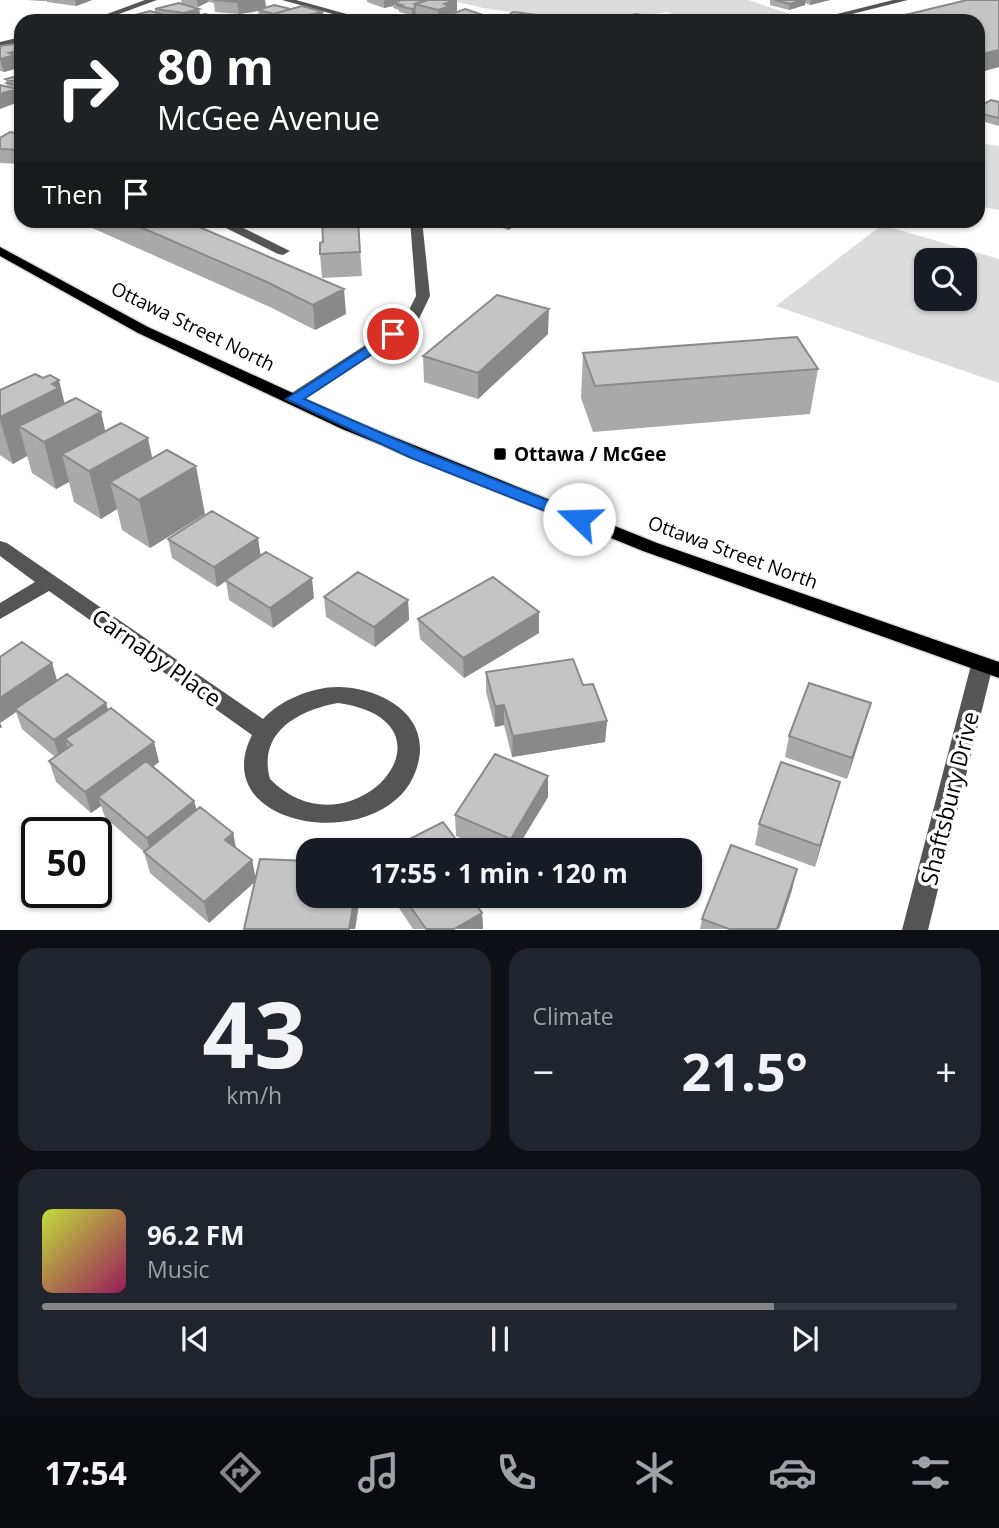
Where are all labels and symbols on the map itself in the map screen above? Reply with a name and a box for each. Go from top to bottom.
street label: Ottawa Street North [107,275,279,377]
pin [363,304,423,364]
place label: Ottawa / McGee [514,441,666,467]
marker: Ottawa / McGee [492,446,508,462]
position arrow [542,482,616,556]
street label: Ottawa Street North [644,509,822,595]
street label: Carnaby Place [86,600,228,714]
street label: Shaftsbury Drive [912,708,986,888]
speed limit sign: 50 [21,817,112,908]

